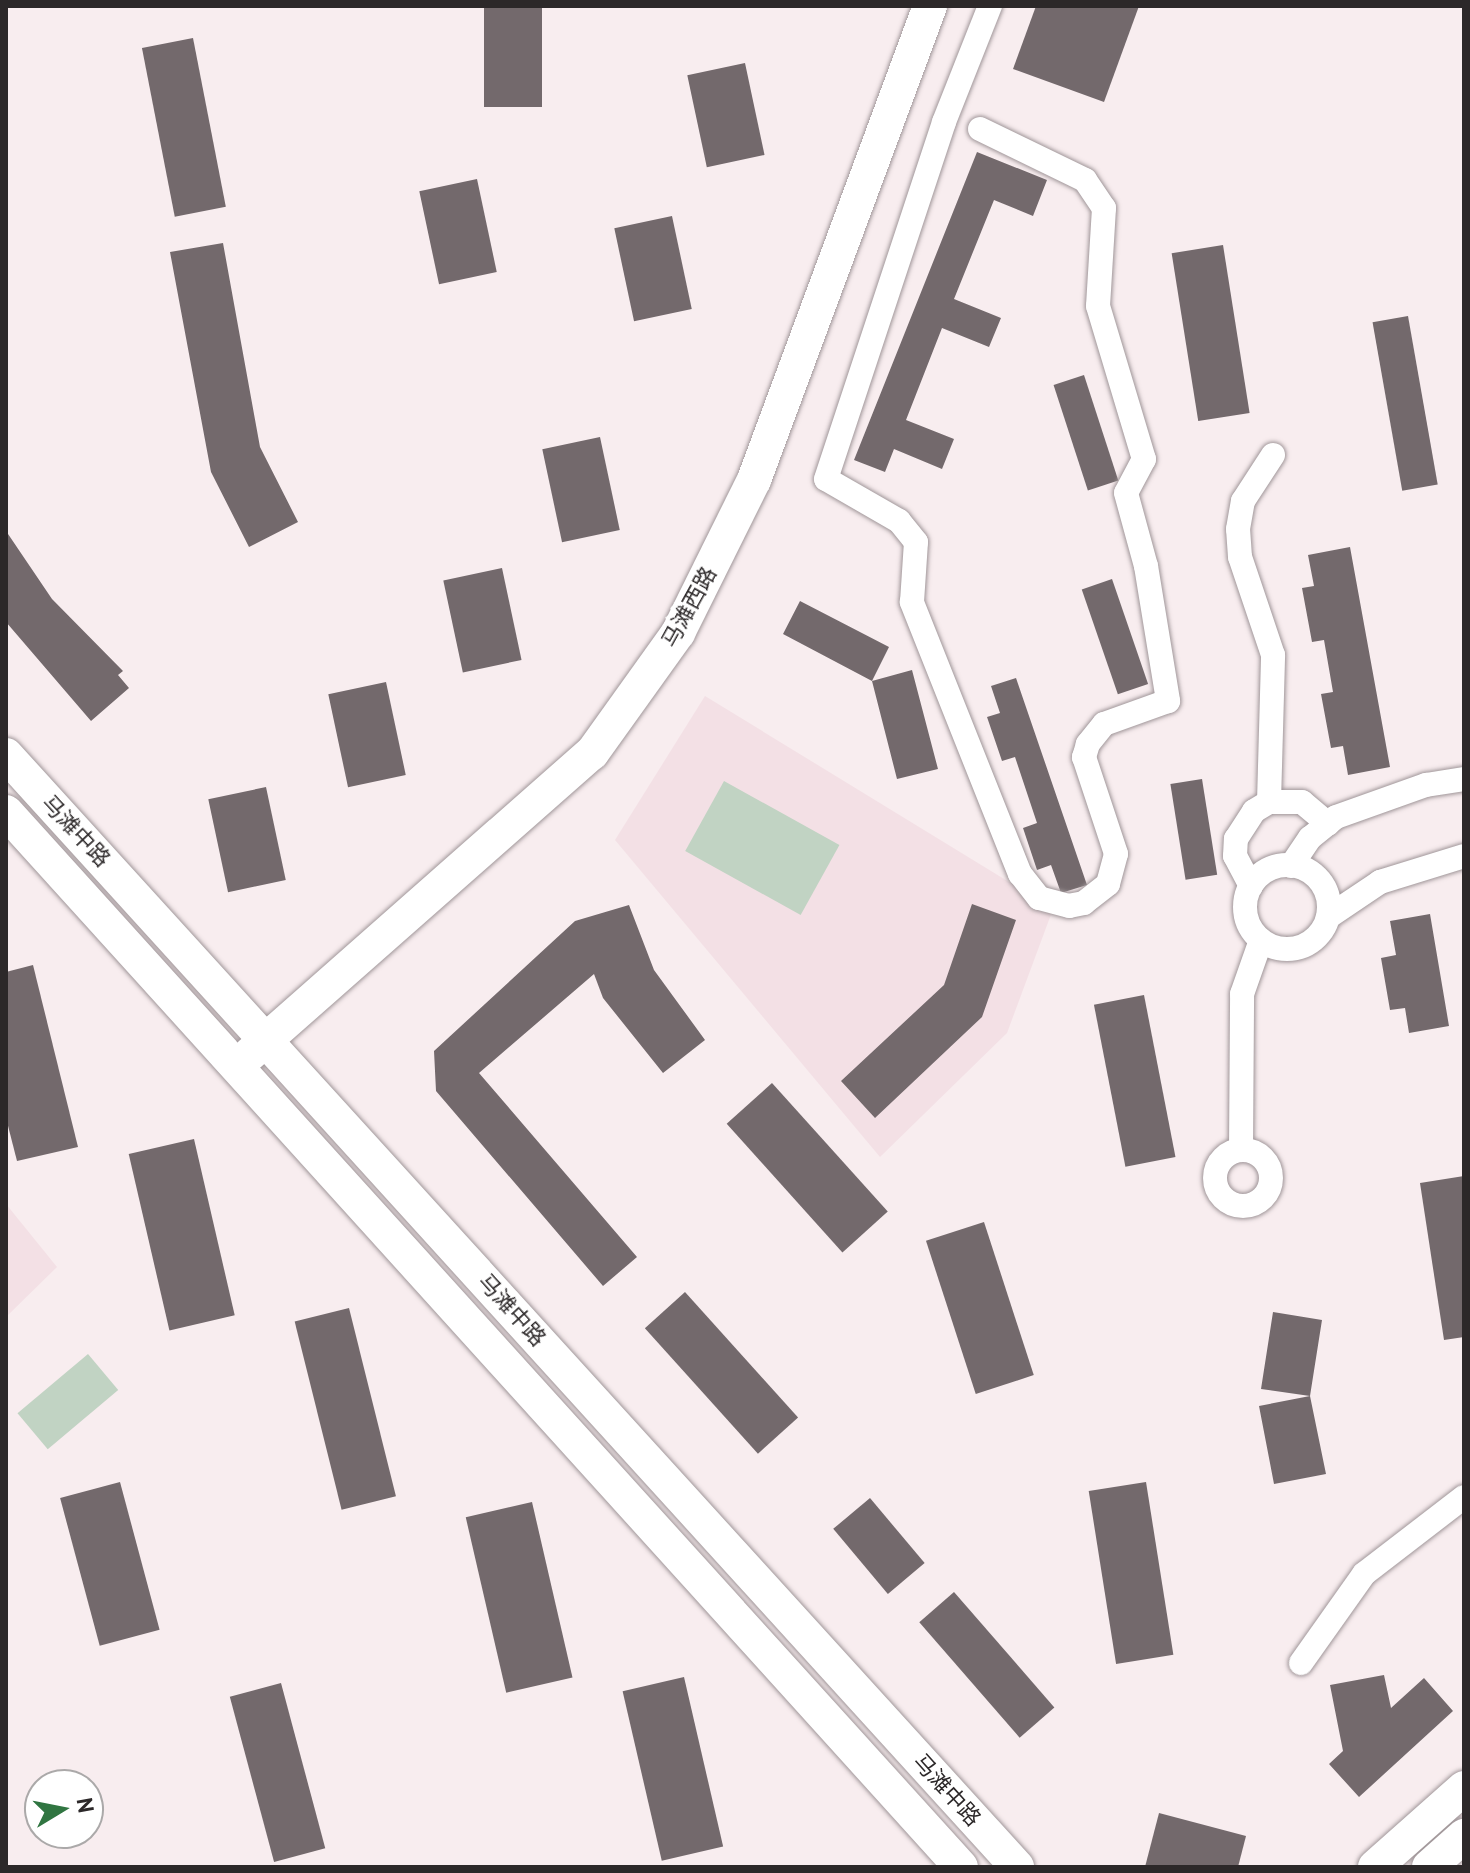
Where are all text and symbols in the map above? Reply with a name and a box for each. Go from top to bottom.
street label: 马滩西路 [656,562,722,652]
street label: 马滩中路 [36,790,116,872]
street label: 马滩中路 [473,1268,551,1352]
street label: 马滩中路 [908,1748,986,1832]
north arrow [24,1769,104,1849]
text: N [71,1796,101,1815]

